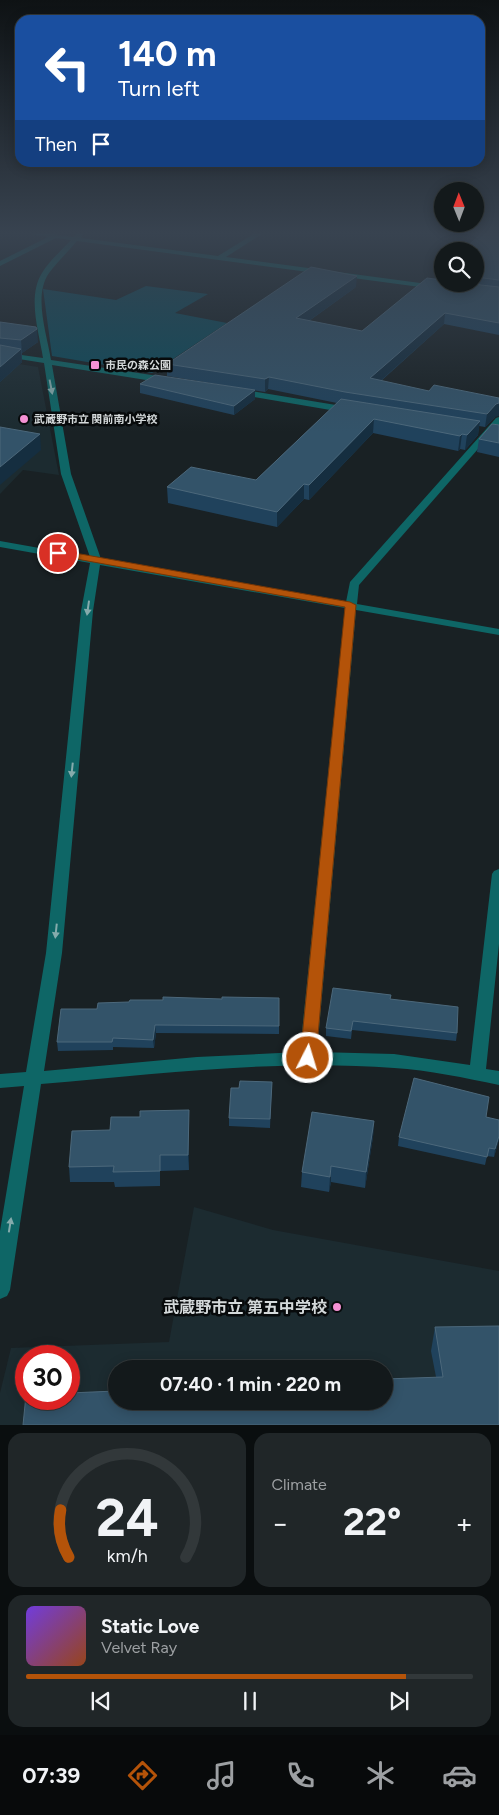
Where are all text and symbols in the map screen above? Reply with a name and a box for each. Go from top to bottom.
text: 140 m [118,33,216,75]
icon: left [35,35,100,100]
text: Turn left [118,75,200,102]
icon: arrive [87,130,115,158]
text: Then [35,133,77,156]
north arrow [434,182,484,232]
map controls [434,182,484,292]
button: search [434,242,484,292]
marker: 市民の森公園 [89,359,101,371]
place label: 市民の森公園 [105,359,171,372]
one-way arrow [47,379,55,395]
marker: 武蔵野市立 関前南小学校 [18,413,30,425]
place label: 武蔵野市立 関前南小学校 [34,413,158,426]
pin [37,532,79,574]
icon: arrive [44,539,72,567]
one-way arrow [84,600,92,616]
one-way arrow [68,762,76,778]
one-way arrow [52,923,60,939]
position arrow [281,1031,333,1083]
one-way arrow [7,1216,15,1232]
place label: 武蔵野市立 第五中学校 [163,1298,327,1317]
marker: 武蔵野市立 第五中学校 [331,1301,343,1313]
speed limit sign: 30 [15,1345,80,1410]
text: 07:40 · 1 min · 220 m [160,1373,341,1396]
text: Climate [272,1475,327,1494]
text: 24 [95,1487,158,1549]
text: 22° [343,1499,401,1545]
text: − [272,1506,289,1540]
text: + [456,1506,473,1540]
text: km/h [106,1545,147,1566]
text: Static Love [101,1615,199,1638]
text: Velvet Ray [101,1638,177,1657]
icon: previous [87,1687,115,1715]
icon: pause [236,1687,264,1715]
icon: next [385,1687,413,1715]
icon: directions [125,1758,160,1793]
icon: music [204,1758,239,1793]
icon: phone [283,1758,318,1793]
icon: climate [363,1758,398,1793]
icon: car [442,1758,477,1793]
text: 07:39 [22,1762,80,1789]

